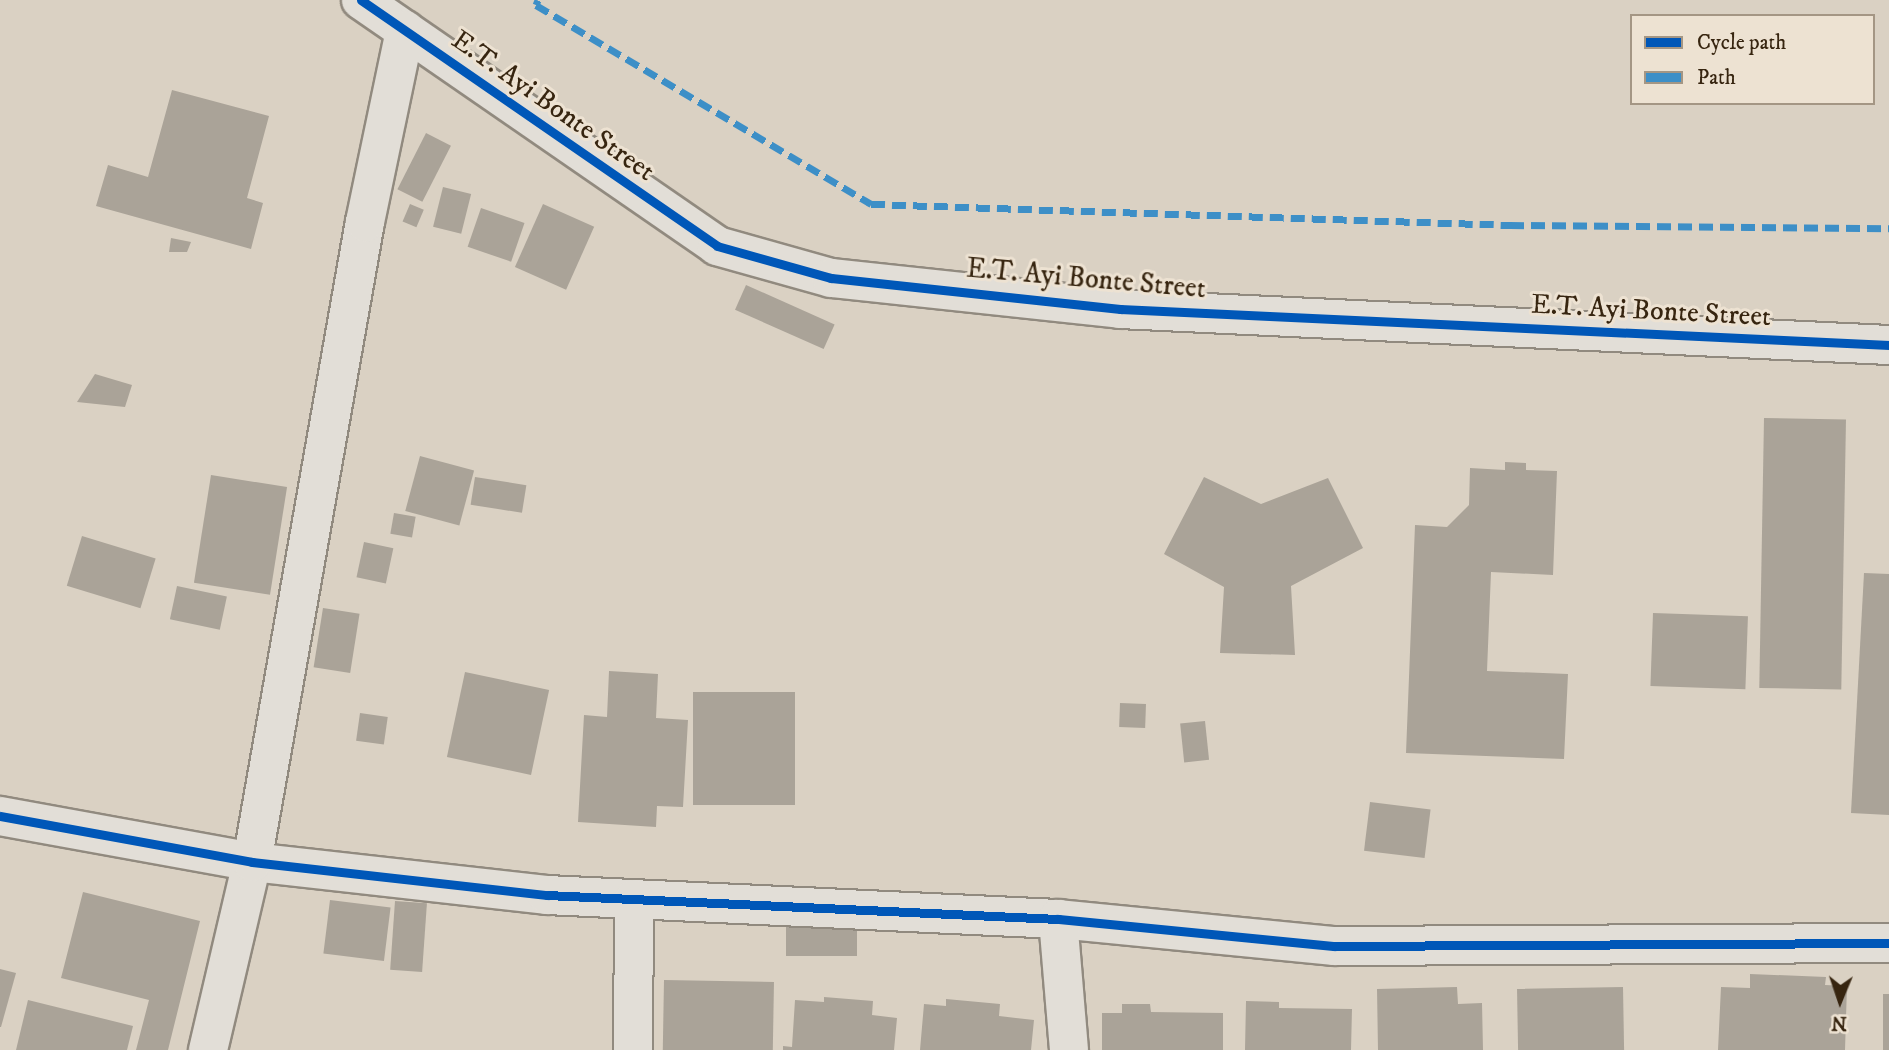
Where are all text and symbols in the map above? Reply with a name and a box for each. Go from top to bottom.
legend [1630,14,1875,105]
street label: E.T. Ayi Bonte Street [445,23,661,189]
text: Cycle path [1697,30,1786,56]
text: Path [1697,65,1736,91]
street label: E.T. Ayi Bonte Street [965,252,1207,306]
street label: E.T. Ayi Bonte Street [1530,288,1772,334]
north arrow [1805,966,1875,1036]
text: N [1831,1011,1847,1034]

